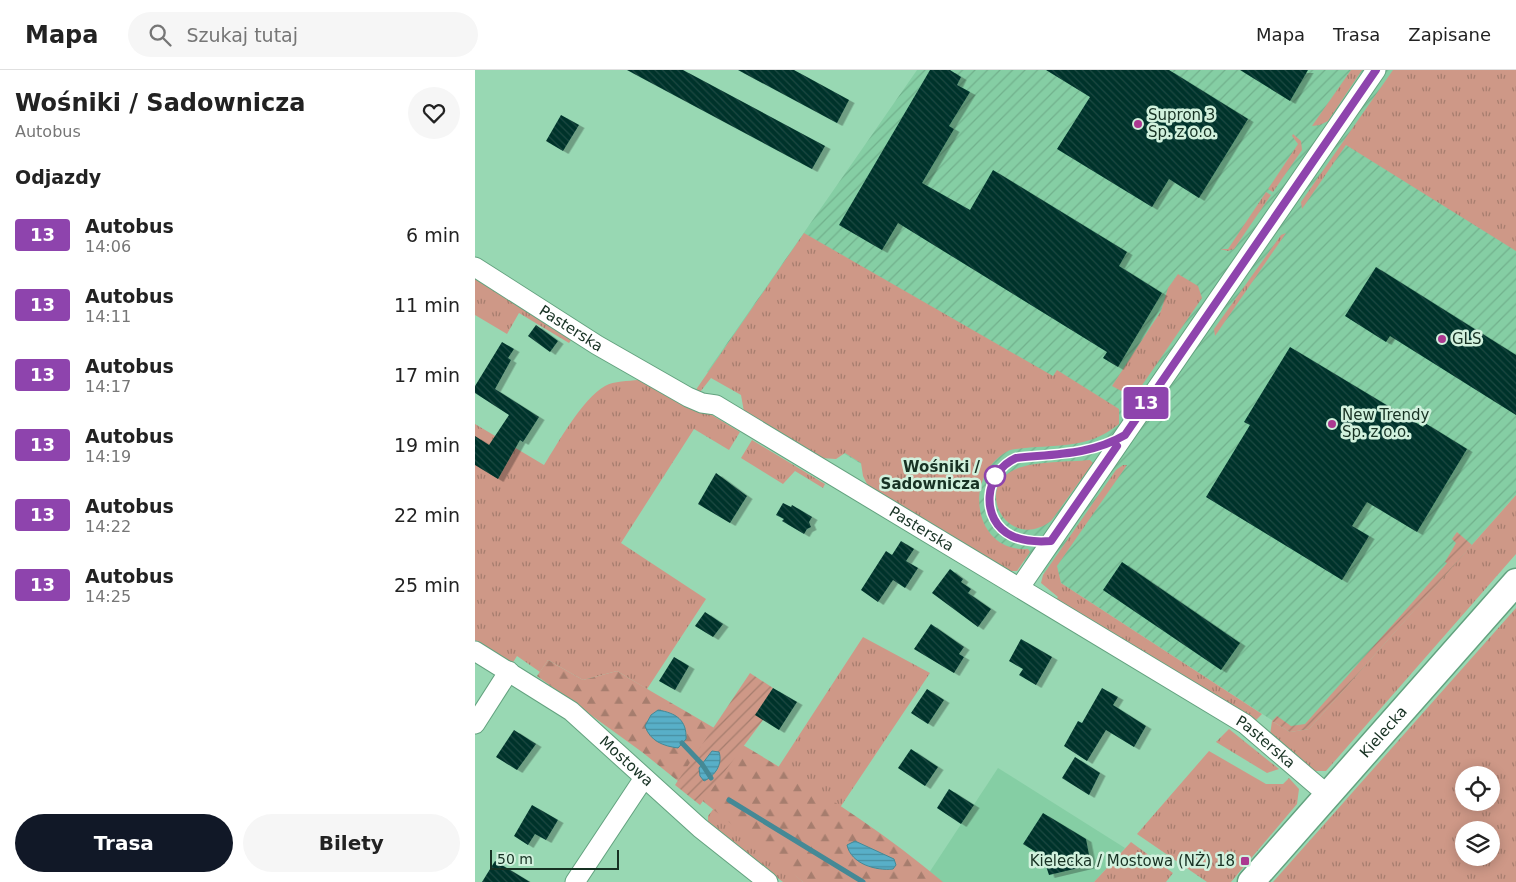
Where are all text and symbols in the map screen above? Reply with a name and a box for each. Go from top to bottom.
search box [128,12,478,57]
text: Mapa [25,21,98,49]
icon: search [146,21,174,49]
text: Szukaj tutaj [186,24,298,46]
text: Mapa [1256,24,1305,45]
text: Trasa [1333,24,1380,45]
text: Zapisane [1408,24,1491,45]
button: heart [408,87,460,139]
text: Wośniki / Sadownicza [15,89,305,117]
place label: Supron 3 Sp. z o.o. [1148,106,1217,141]
marker: Supron 3 Sp. z o.o. [1132,118,1144,130]
text: Autobus [15,122,81,141]
text: Odjazdy [15,166,101,188]
text: Autobus [85,215,174,237]
text: 13 [30,224,55,245]
text: 6 min [406,224,460,246]
text: 14:06 [85,237,131,256]
text: Autobus [85,285,174,307]
text: 13 [30,294,55,315]
text: 11 min [394,294,460,316]
street label: Pasterska [536,301,606,355]
text: 14:11 [85,307,131,326]
place label: GLS [1452,330,1482,348]
marker: GLS [1436,333,1448,345]
text: Autobus [85,355,174,377]
text: 13 [30,364,55,385]
text: 17 min [394,364,460,386]
text: 14:17 [85,377,131,396]
line badge: 13 [1123,387,1169,419]
text: 13 [1133,392,1159,413]
place label: New Trendy Sp. z o.o. [1342,406,1430,441]
marker: New Trendy Sp. z o.o. [1326,418,1338,430]
text: Autobus [85,425,174,447]
text: 13 [30,434,55,455]
text: 19 min [394,434,460,456]
text: 14:19 [85,447,131,466]
place label: Wośniki / Sadownicza [881,458,981,493]
marker: Wośniki / Sadownicza [984,465,1006,487]
text: Autobus [85,495,174,517]
street label: Pasterska [886,503,957,555]
text: 13 [30,504,55,525]
text: 22 min [394,504,460,526]
text: 14:22 [85,517,131,536]
text: Autobus [85,565,174,587]
text: 13 [30,574,55,595]
text: 25 min [394,574,460,596]
text: 14:25 [85,587,131,606]
street label: Kielecka [1356,703,1411,762]
street label: Pasterska [1233,712,1299,772]
street label: Mostowa [596,732,657,790]
map controls [1455,766,1500,866]
button: locate [1455,766,1500,811]
button: Trasa [15,814,233,872]
button: Bilety [243,814,460,872]
button: layers [1455,821,1500,866]
scale bar [490,847,619,870]
text: 50 m [497,851,533,867]
place label: Kielecka / Mostowa (NŻ) 18 [1030,851,1235,870]
marker: Kielecka / Mostowa (NŻ) 18 [1239,855,1251,867]

